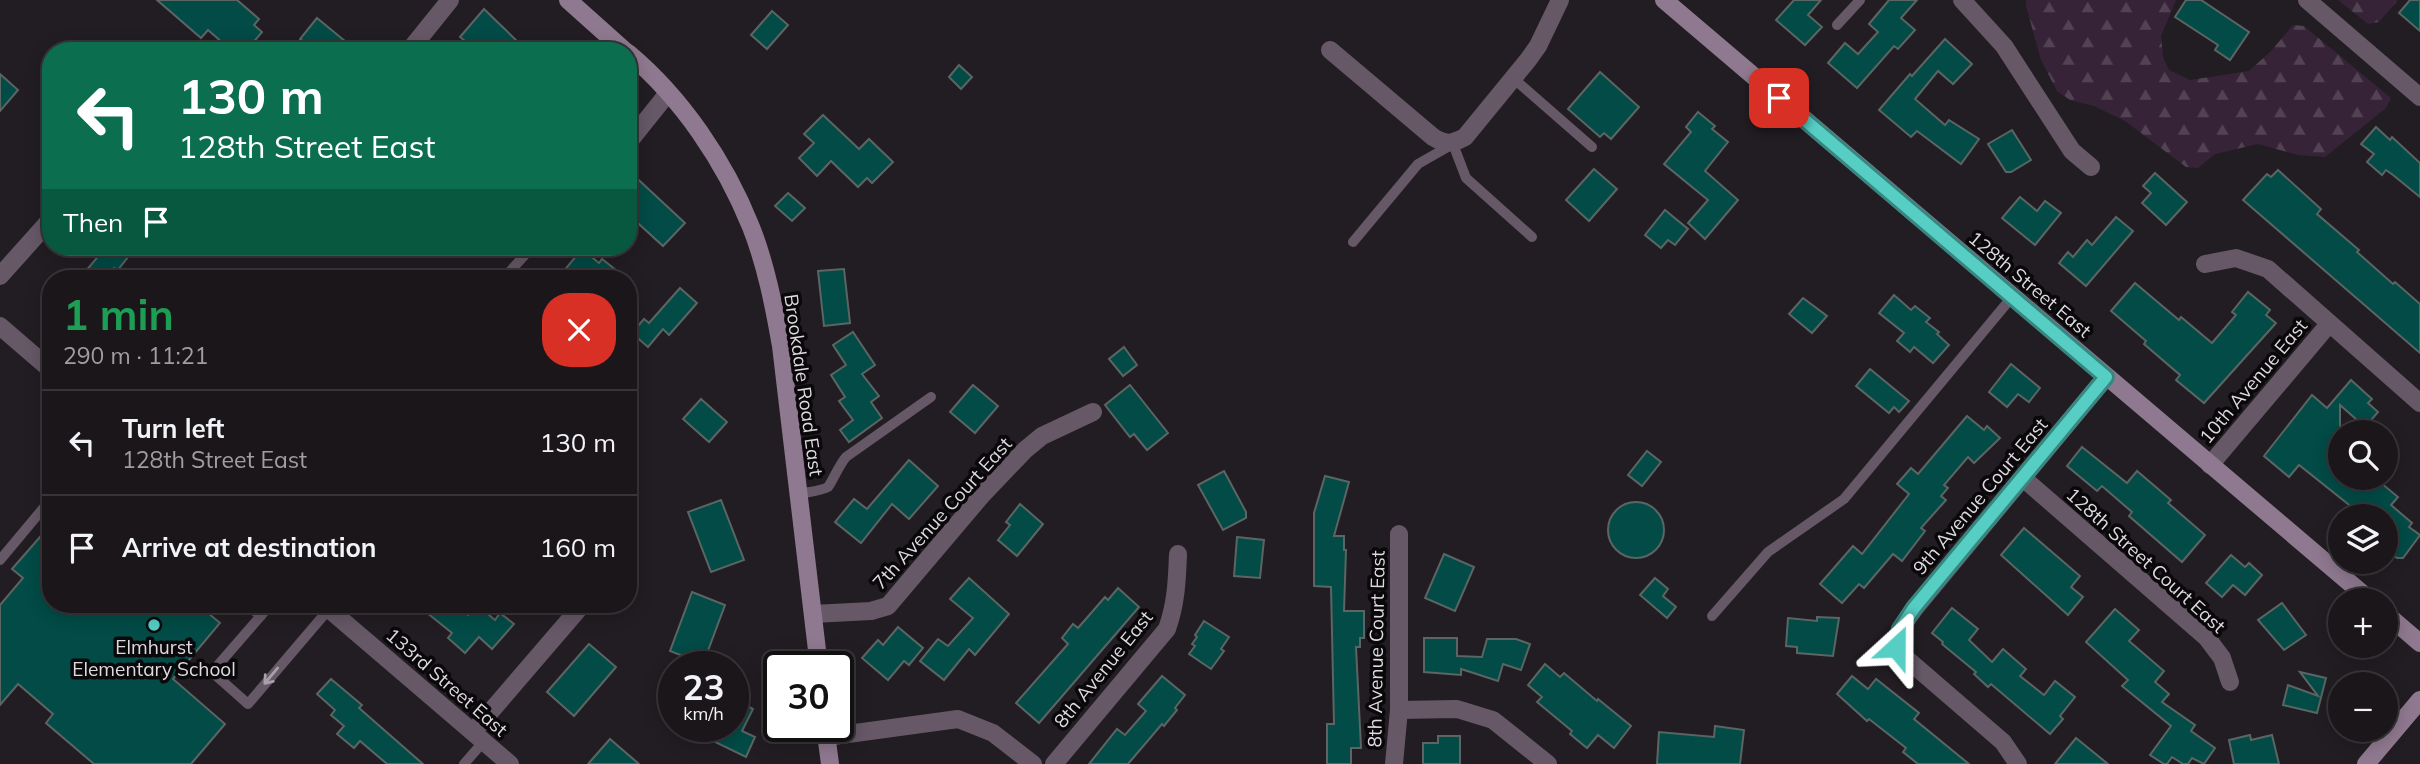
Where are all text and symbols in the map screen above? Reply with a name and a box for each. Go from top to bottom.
text: 130 m [178,65,324,126]
pin [1749,68,1809,128]
icon: left [63,70,154,161]
icon: arrive [1760,79,1798,117]
text: 128th Street East [178,126,435,166]
icon: arrive [137,203,175,241]
text: Then [63,206,123,239]
street label: 128th Street East [1964,226,2097,343]
text: 1 min [63,288,174,341]
street label: Brookdale Road East [779,292,829,478]
button: close [542,293,616,367]
street label: 10th Avenue East [2194,314,2312,448]
text: 290 m · 11:21 [63,341,208,370]
text: Turn left [122,412,224,445]
street label: 9th Avenue Court East [1908,413,2053,579]
map controls [2328,420,2398,742]
button: search [2328,420,2398,490]
icon: left [63,424,101,462]
text: 130 m [540,426,616,459]
street label: 7th Avenue Court East [867,432,1017,594]
text: 128th Street East [122,445,307,474]
street label: 128th Street Court East [2061,482,2231,638]
button: layers [2328,504,2398,574]
icon: arrive [63,529,101,567]
text: Arrive at destination [122,531,377,564]
text: 160 m [540,531,616,564]
street label: 8th Avenue Court East [1362,550,1390,748]
button: + [2328,588,2398,658]
street label: 8th Avenue East [1048,605,1158,732]
position arrow [1859,610,1933,684]
marker: Elmhurst Elementary School [146,617,162,633]
street label: 133rd Street East [381,623,513,742]
place label: Elmhurst Elementary School [72,635,236,681]
speed limit sign: 30 [763,651,854,742]
text: 23 [682,665,725,709]
one-way arrow [263,666,279,684]
button: − [2328,672,2398,742]
text: km/h [683,702,724,725]

